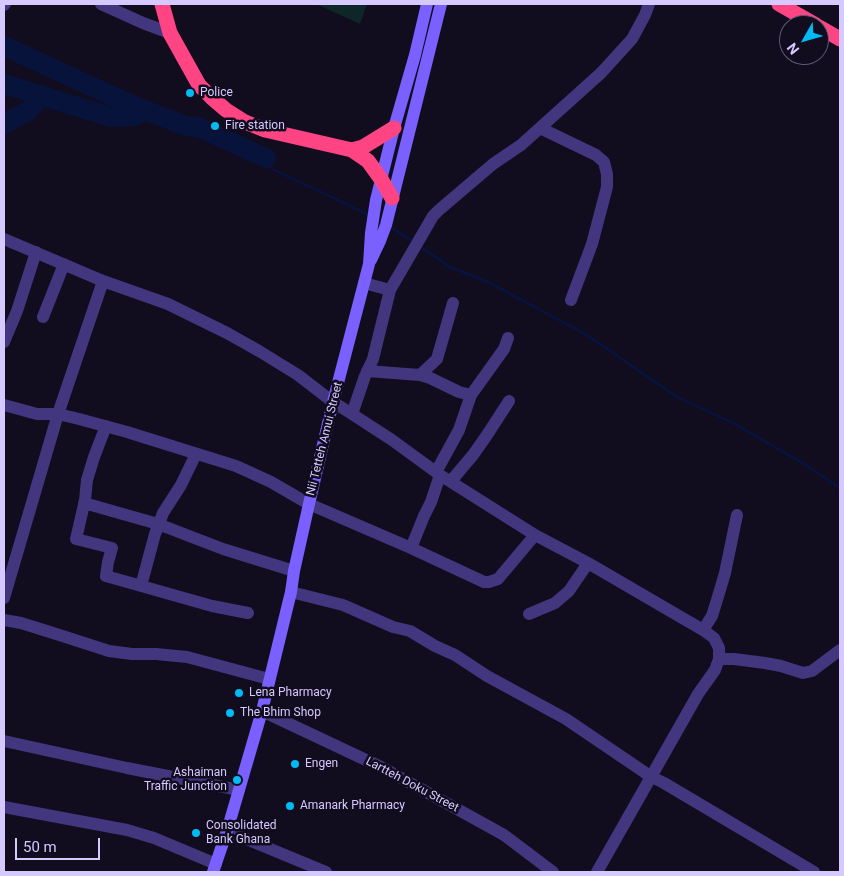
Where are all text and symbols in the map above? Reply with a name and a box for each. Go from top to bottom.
north arrow [779,15,829,65]
text: N [784,40,802,57]
place label: Police [200,86,233,100]
marker: Police [184,87,196,99]
place label: Fire station [225,119,285,133]
marker: Fire station [209,120,221,132]
street label: Nii Tetteh Amui Street [304,381,346,497]
place label: Lena Pharmacy [249,686,332,700]
marker: Lena Pharmacy [233,687,245,699]
place label: The Bhim Shop [240,706,321,720]
marker: The Bhim Shop [224,707,236,719]
street label: Lartteh Doku Street [363,754,461,816]
place label: Engen [305,757,338,771]
marker: Engen [289,758,301,770]
place label: Ashaiman Traffic Junction [144,766,227,794]
marker: Ashaiman Traffic Junction [231,774,243,786]
place label: Amanark Pharmacy [300,799,405,813]
marker: Amanark Pharmacy [284,800,296,812]
place label: Consolidated Bank Ghana [206,819,277,847]
marker: Consolidated Bank Ghana [190,827,202,839]
scale bar [18,828,102,860]
text: 50 m [23,838,57,856]

